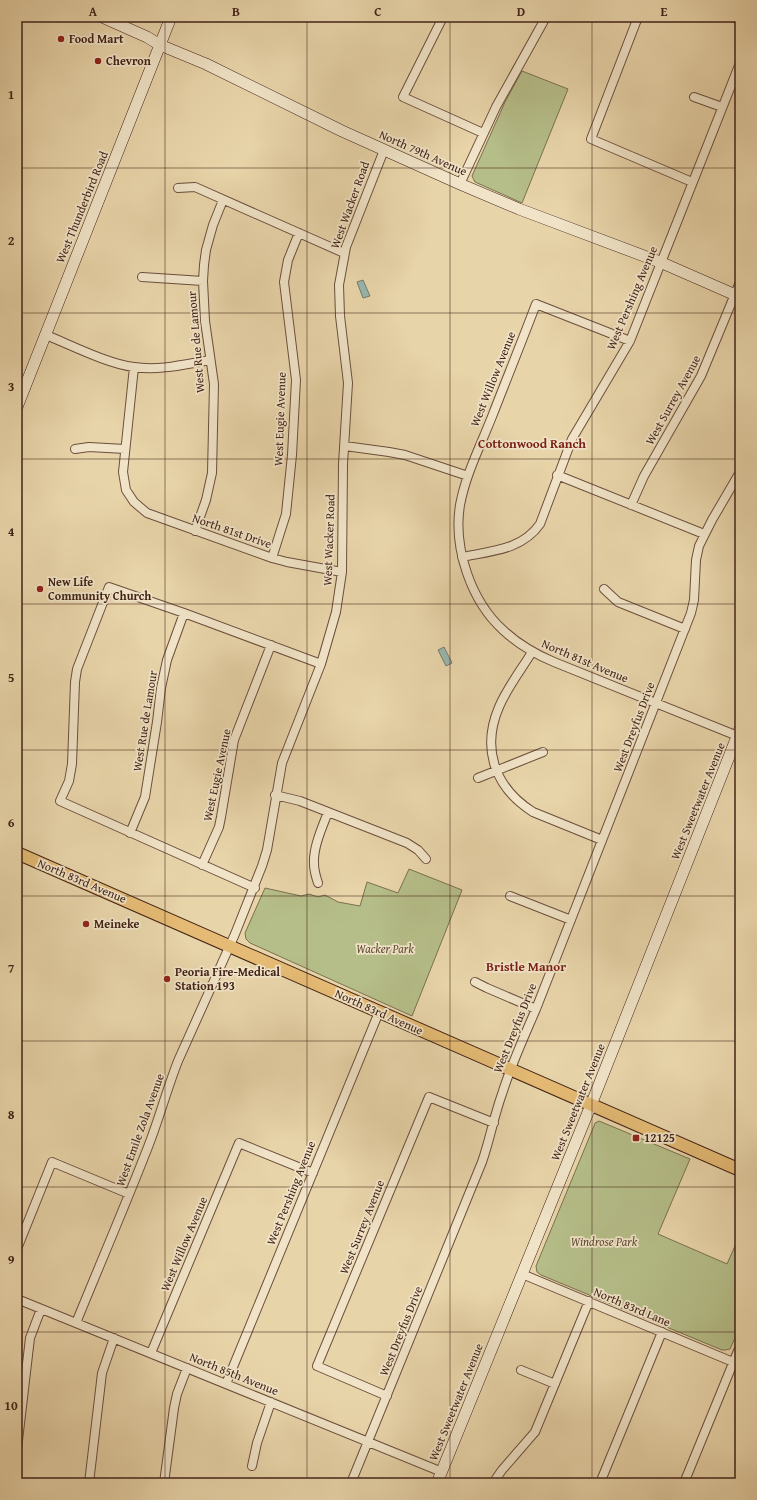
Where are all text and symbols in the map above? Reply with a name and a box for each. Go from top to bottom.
text: A [89,2,98,21]
text: B [232,2,240,21]
text: C [374,2,382,21]
text: D [517,2,525,21]
text: E [661,2,668,21]
place label: Food Mart [69,30,124,47]
marker: Food Mart [56,34,66,44]
place label: Chevron [106,52,151,69]
marker: Chevron [93,56,103,66]
text: 1 [8,85,14,104]
street label: North 79th Avenue [377,126,470,180]
street label: West Thunderbird Road [51,148,112,265]
street label: West Wacker Road [326,158,373,251]
text: 2 [8,231,15,250]
street label: West Pershing Avenue [602,243,661,352]
street label: West Rue de Lamour [183,290,208,394]
street label: West Willow Avenue [466,328,520,429]
street label: West Surrey Avenue [641,352,704,448]
street label: West Eugie Avenue [269,371,290,466]
text: 3 [8,377,14,396]
district label: Cottonwood Ranch [478,434,586,453]
street label: West Wacker Road [318,493,339,586]
street label: North 81st Drive [190,509,274,552]
text: 4 [8,522,15,541]
place label: New Life Community Church [48,573,151,604]
marker: New Life Community Church [35,584,45,594]
street label: North 81st Avenue [539,635,631,687]
text: 5 [8,668,15,687]
street label: West Rue de Lamour [128,669,161,773]
street label: West Dreyfus Drive [609,679,659,774]
street label: West Eugie Avenue [198,727,235,823]
street label: West Sweetwater Avenue [666,739,729,862]
text: 6 [8,813,15,832]
street label: North 83rd Avenue [35,854,129,907]
place label: Meineke [94,915,139,932]
marker: Meineke [81,919,91,929]
park label: Wacker Park [356,940,414,957]
district label: Bristle Manor [486,957,566,976]
text: 7 [8,959,15,978]
place label: Peoria Fire-Medical Station 193 [175,963,280,994]
marker: Peoria Fire-Medical Station 193 [162,974,172,984]
street label: West Dreyfus Drive [489,980,540,1075]
street label: North 83rd Avenue [332,984,426,1039]
street label: West Sweetwater Avenue [546,1040,609,1163]
street label: West Emile Zola Avenue [111,1071,168,1189]
text: 8 [8,1105,15,1124]
place label: 12125 [644,1129,675,1146]
marker: 12125 [631,1133,641,1143]
street label: West Pershing Avenue [262,1138,319,1248]
street label: West Surrey Avenue [335,1177,388,1276]
street label: West Willow Avenue [156,1194,211,1294]
park label: Windrose Park [571,1233,638,1250]
text: 9 [8,1250,15,1269]
street label: West Dreyfus Drive [375,1283,426,1378]
street label: North 83rd Lane [591,1283,674,1330]
street label: West Sweetwater Avenue [424,1340,487,1463]
street label: North 85th Avenue [187,1348,282,1399]
text: 10 [4,1396,18,1415]

